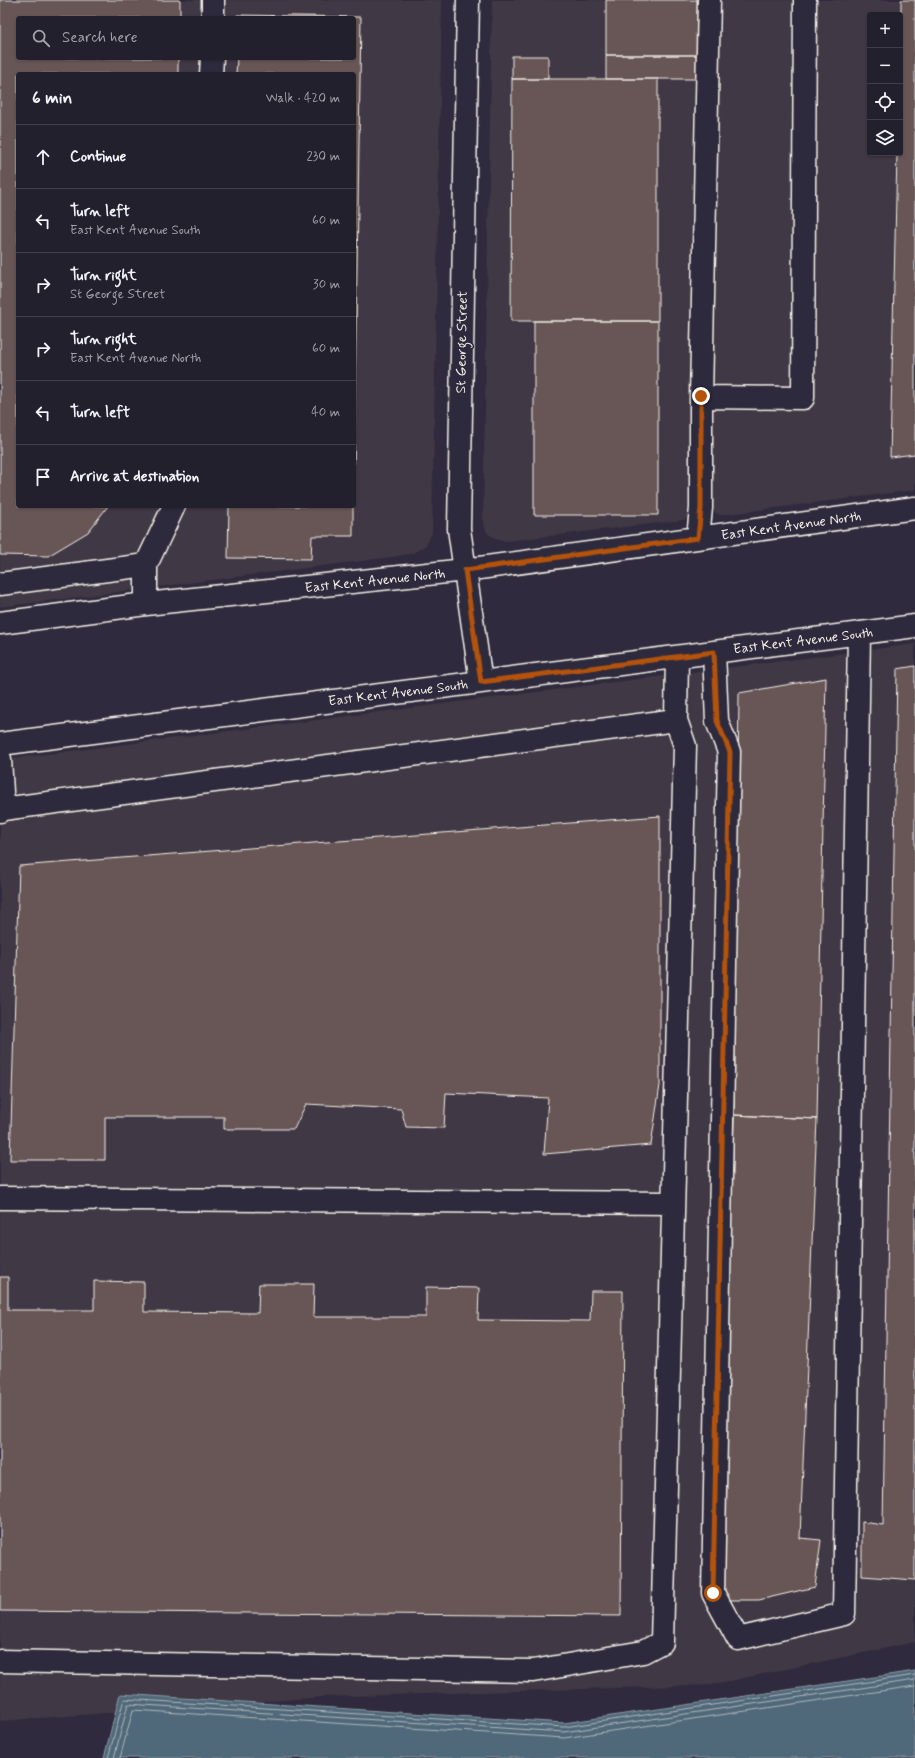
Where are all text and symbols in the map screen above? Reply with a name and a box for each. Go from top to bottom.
map controls [867,12,903,156]
button: + [867,12,903,48]
search box [16,16,356,60]
icon: search [30,27,52,49]
text: Search here [62,28,138,48]
button: − [867,48,903,84]
button: locate [867,84,903,120]
text: 6 min [32,87,72,109]
text: Walk · 420 m [266,90,340,107]
button: layers [867,120,903,156]
icon: ahead [32,146,54,168]
text: Continue [70,147,126,167]
text: 230 m [306,148,340,165]
text: Turn left [70,202,130,222]
icon: left [32,210,54,232]
text: 60 m [312,212,340,229]
text: East Kent Avenue South [70,222,201,239]
text: Turn right [70,266,137,286]
icon: right [32,274,54,296]
text: 30 m [313,276,340,293]
text: St George Street [70,286,165,303]
street label: St George Street [452,290,474,394]
text: Turn right [70,330,137,350]
icon: right [32,338,54,360]
text: 60 m [312,340,340,357]
text: East Kent Avenue North [70,350,201,367]
route end [692,387,710,405]
icon: left [32,402,54,424]
text: Turn left [70,403,130,423]
text: 40 m [311,404,340,421]
icon: arrive [32,466,54,488]
text: Arrive at destination [70,467,199,487]
street label: East Kent Avenue North [720,507,862,545]
street label: East Kent Avenue North [304,565,446,597]
street label: East Kent Avenue South [732,623,874,658]
street label: East Kent Avenue South [327,675,469,710]
route start [704,1584,722,1602]

